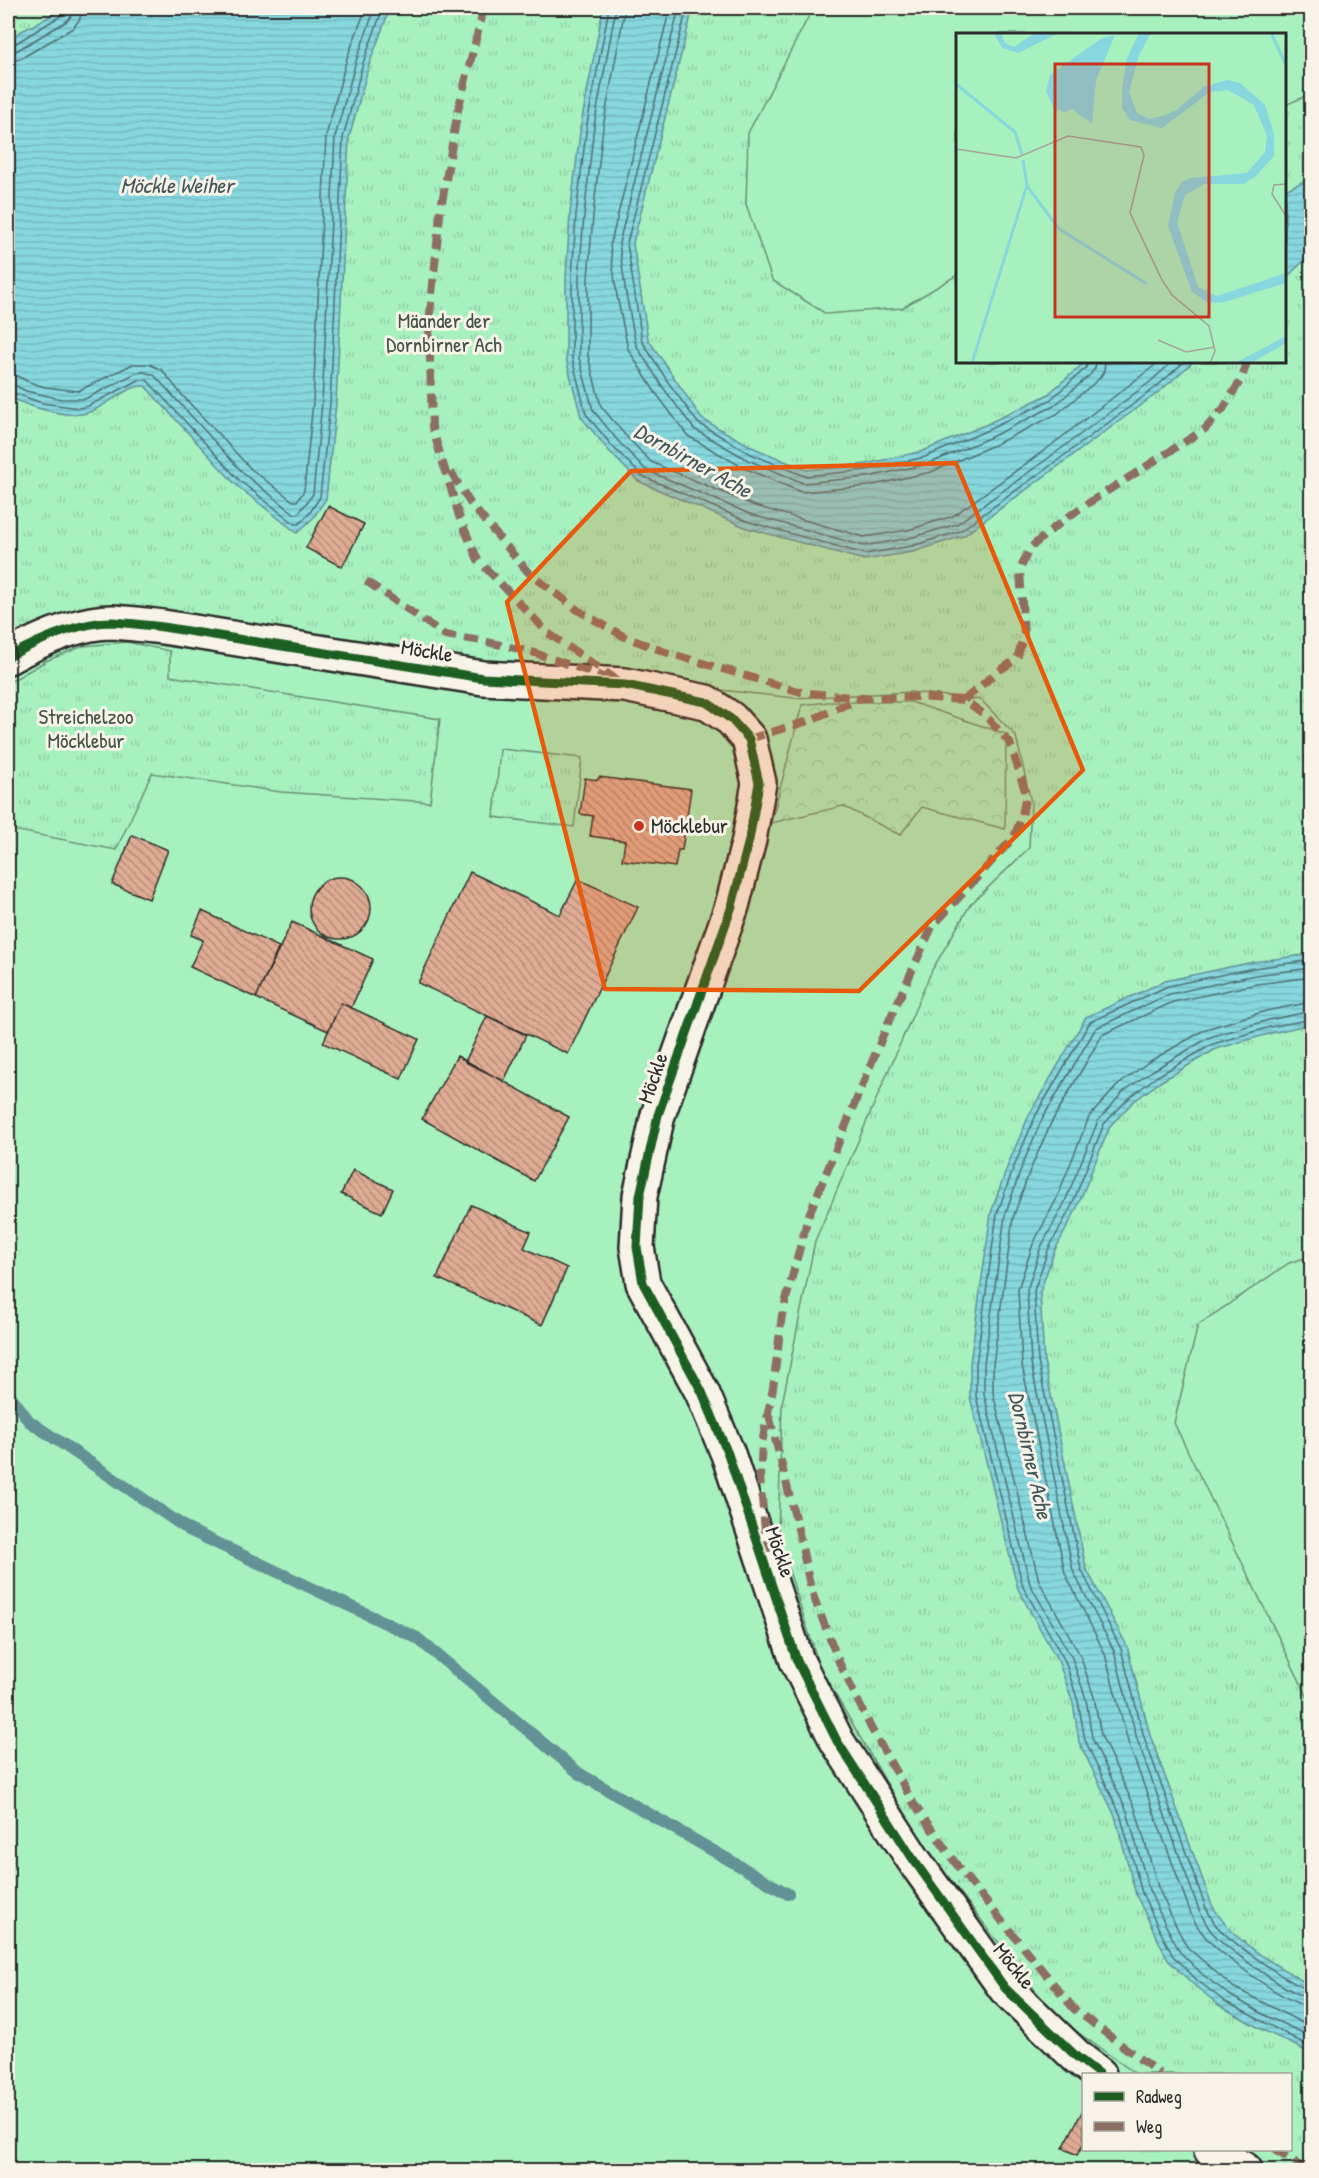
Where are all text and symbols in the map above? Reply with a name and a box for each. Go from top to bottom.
inset map [956,33,1286,363]
water label: Möckle Weiher [121,170,236,200]
park label: Mäander der Dornbirner Ach [386,306,502,359]
water label: Dornbirner Ache [629,415,758,505]
street label: Möckle [399,632,455,669]
park label: Streichelzoo Möcklebur [39,702,133,755]
place label: Möcklebur [651,811,728,840]
marker: Möcklebur [632,819,646,833]
street label: Möckle [630,1049,675,1107]
water label: Dornbirner Ache [1002,1388,1060,1523]
street label: Möckle [758,1523,803,1581]
street label: Möckle [987,1936,1042,1995]
legend [1082,2073,1292,2151]
text: Radweg [1136,2084,1182,2109]
text: Weg [1136,2114,1162,2139]

